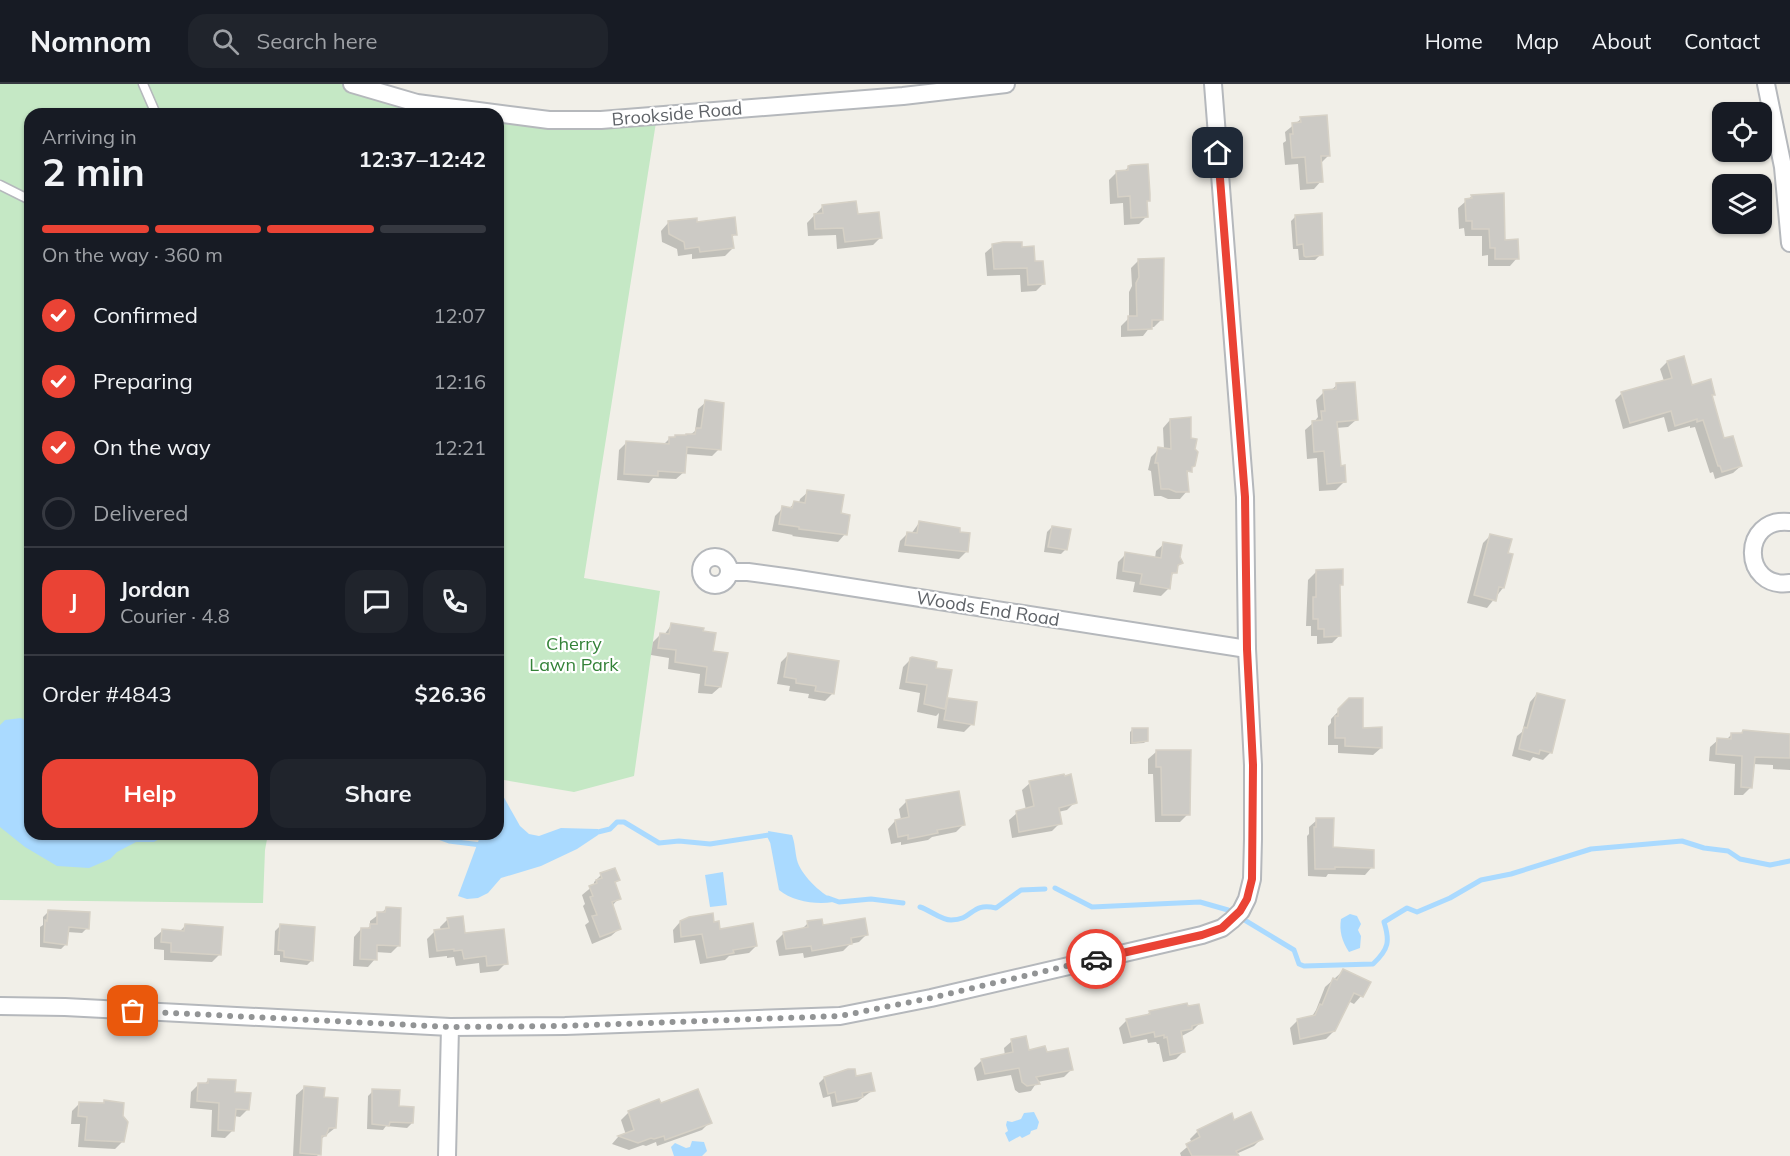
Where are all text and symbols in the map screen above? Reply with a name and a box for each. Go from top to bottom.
search box [188,14,608,68]
text: Nomnom [30,24,152,59]
icon: search [209,25,242,58]
text: Search here [257,27,377,55]
text: Home [1425,28,1483,54]
text: Map [1516,28,1559,54]
text: About [1592,28,1651,54]
text: Contact [1684,28,1760,54]
street label: Brookside Road [611,96,743,131]
map controls [1712,102,1772,234]
button: locate [1712,102,1772,162]
text: Arriving in [42,124,137,149]
pin [1192,127,1243,178]
icon: home [1201,136,1234,169]
text: 12:37–12:42 [358,145,486,173]
text: 2 min [42,147,145,196]
button: layers [1712,174,1772,234]
text: On the way · 360 m [42,242,223,267]
icon: check [42,299,75,332]
text: Confirmed [93,301,198,329]
text: 12:07 [433,303,486,328]
icon: check [42,365,75,398]
text: Preparing [93,367,193,395]
text: 12:16 [433,369,486,394]
icon: check [42,431,75,464]
text: On the way [93,433,211,461]
text: 12:21 [433,435,486,460]
text: Delivered [93,499,188,527]
button: chat [345,570,408,633]
button: phone [423,570,486,633]
text: Jordan [120,575,190,603]
street label: Woods End Road [915,586,1061,631]
text: J [70,587,77,615]
text: Courier · 4.8 [120,603,230,628]
park label: Cherry Lawn Park [529,632,619,676]
text: Order #4843 [42,680,172,708]
text: $26.36 [415,680,486,708]
button: Help [42,759,258,828]
button: Share [270,759,486,828]
courier [1066,929,1126,989]
icon: car [1080,943,1113,976]
pin [107,985,158,1036]
icon: bag [116,994,149,1027]

